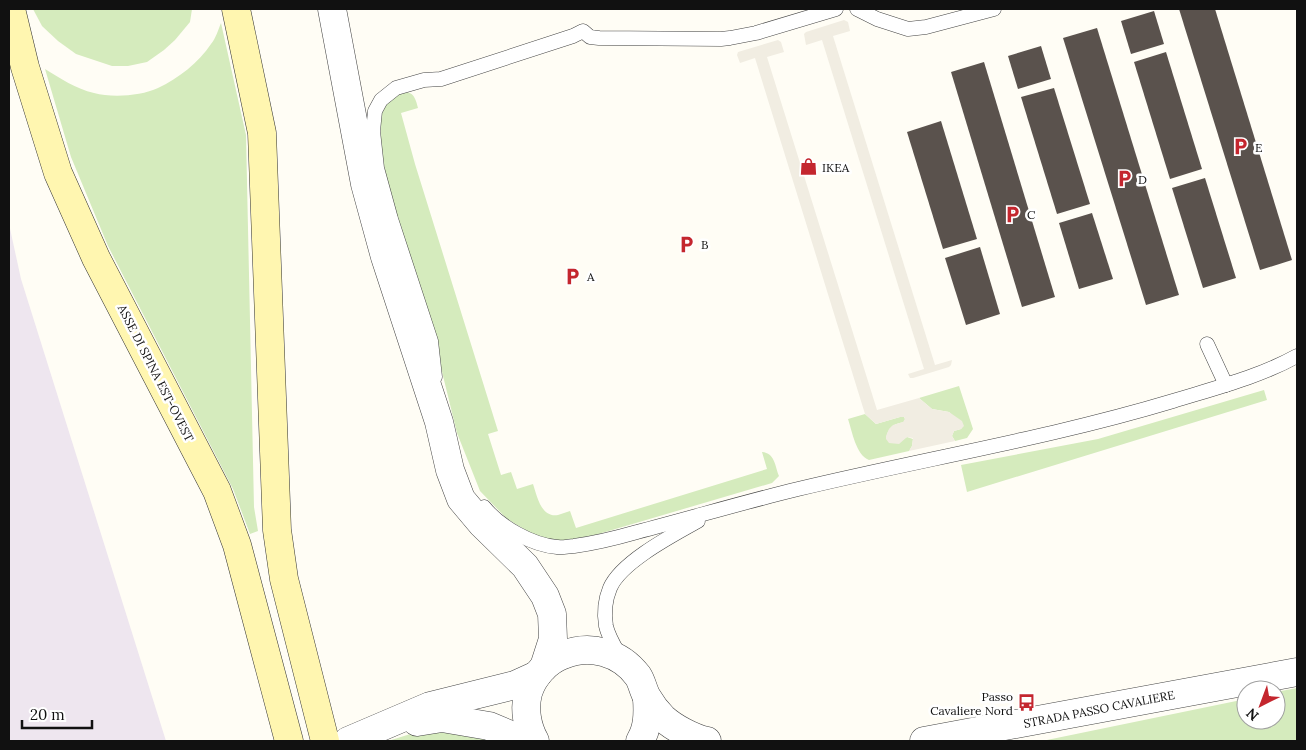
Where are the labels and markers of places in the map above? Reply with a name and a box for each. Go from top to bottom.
parking icon: E [1231,137,1251,157]
place label: E [1255,140,1262,155]
shop icon: IKEA [798,157,818,177]
place label: IKEA [822,160,850,175]
parking icon: D [1114,169,1134,189]
place label: D [1138,172,1147,187]
parking icon: C [1003,204,1023,224]
place label: C [1027,207,1036,222]
parking icon: B [677,234,697,254]
place label: B [701,237,708,252]
parking icon: A [563,266,583,286]
place label: A [586,269,595,284]
place label: Passo Cavaliere Nord [930,689,1013,718]
bus stop icon: Passo Cavaliere Nord [1017,693,1037,713]

